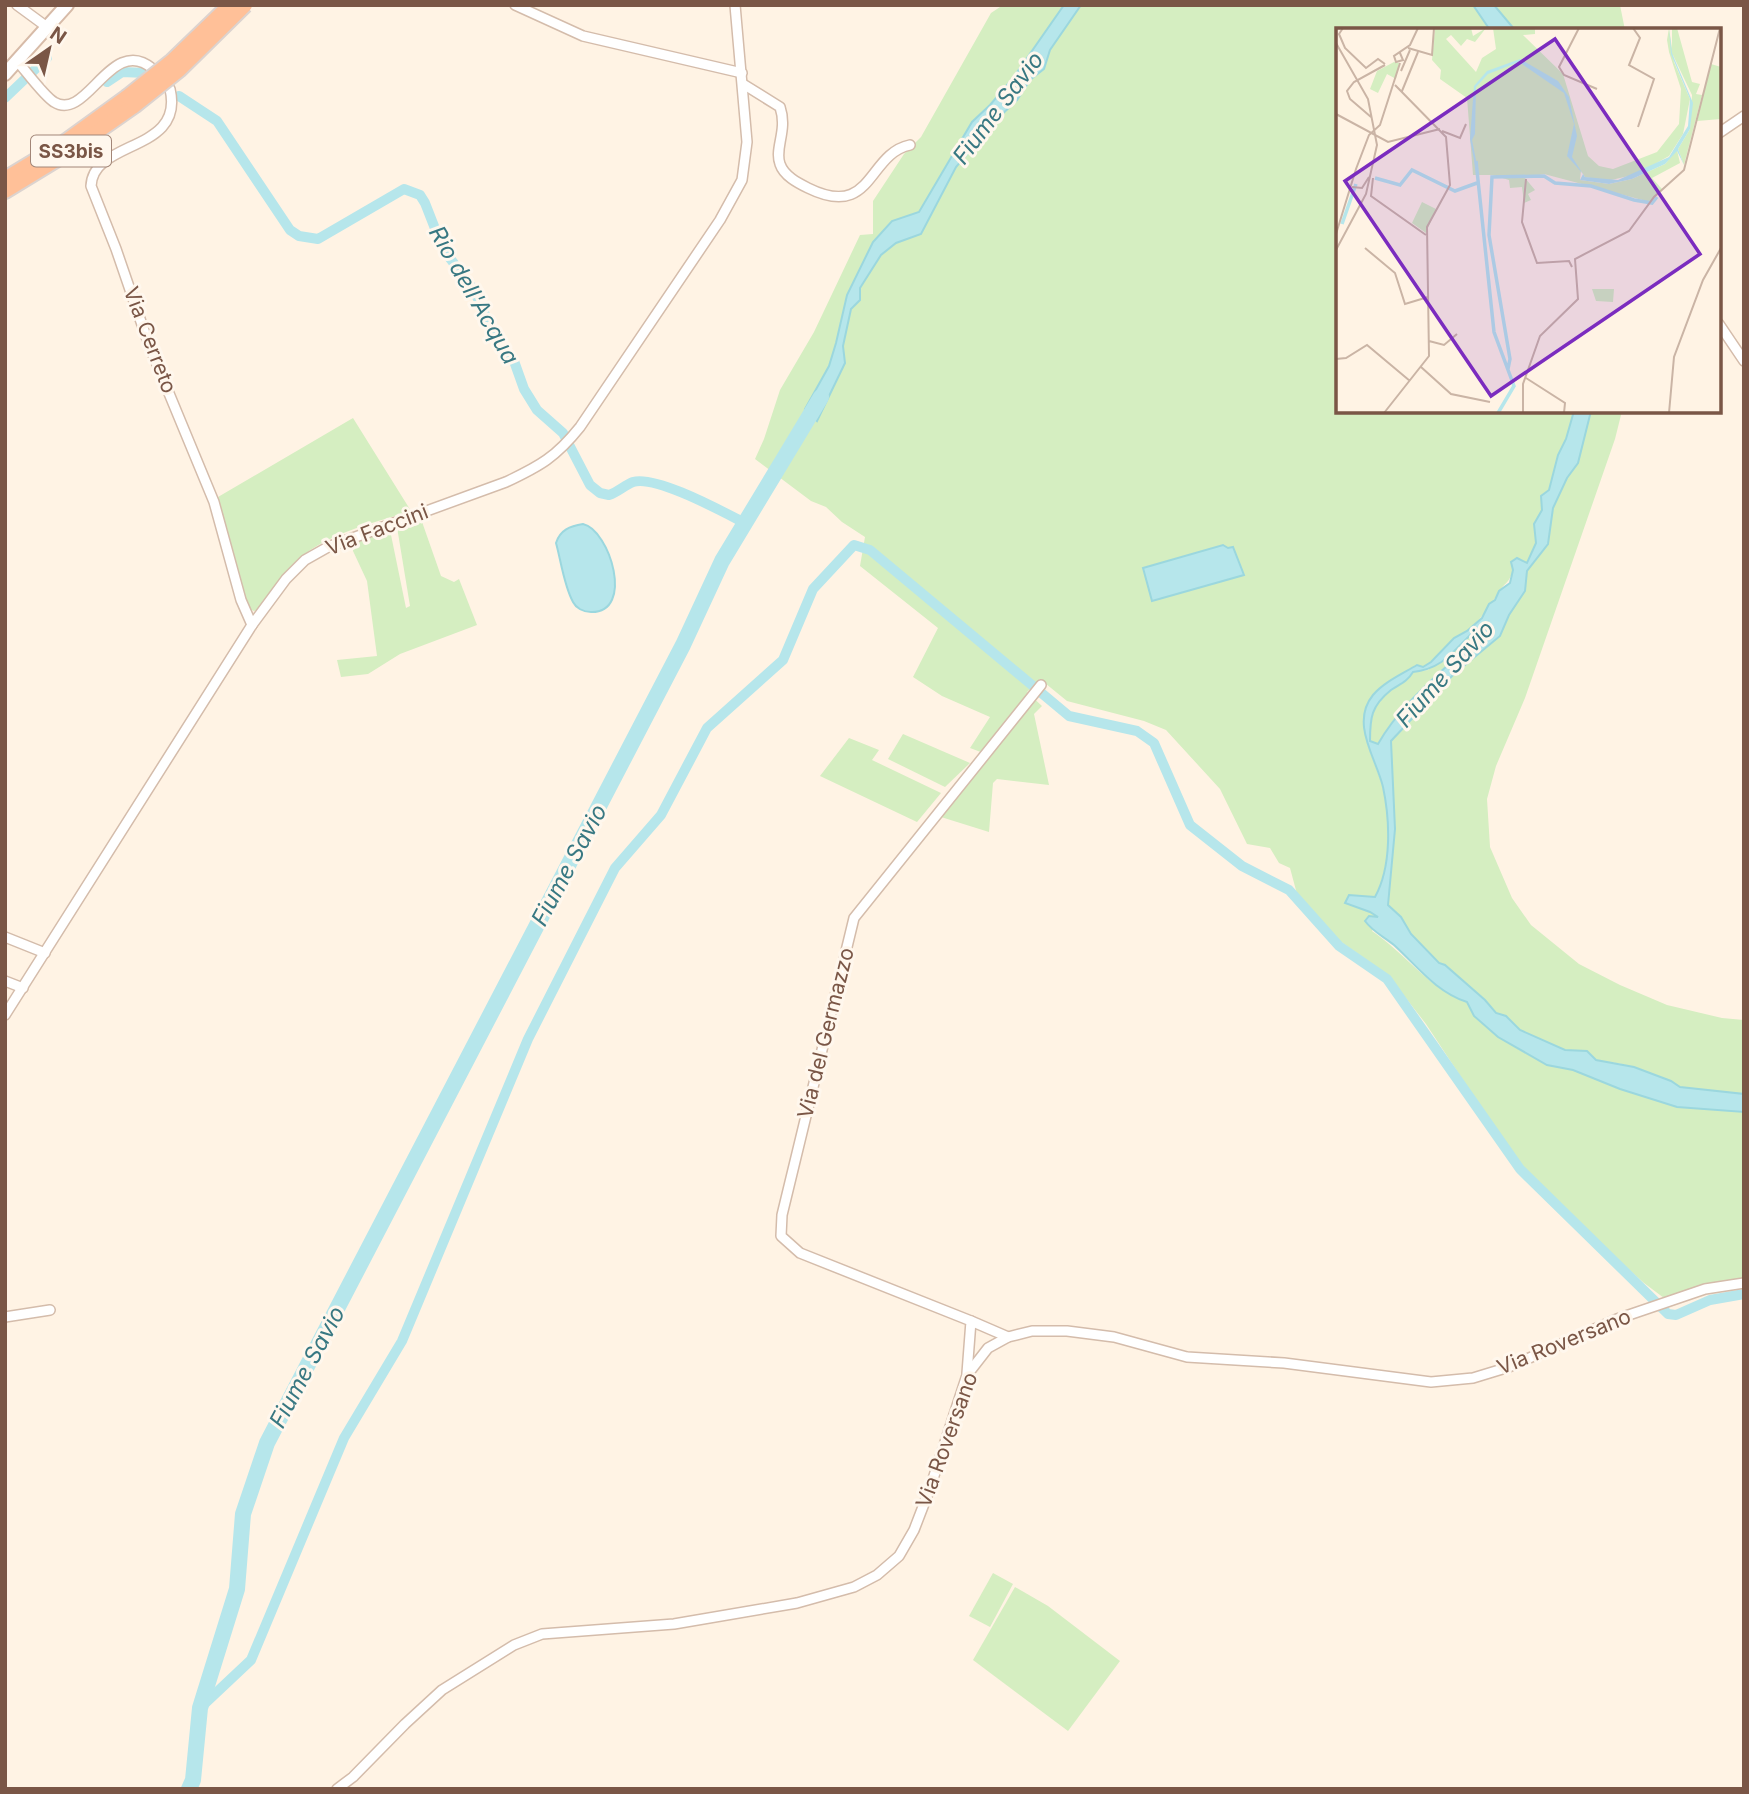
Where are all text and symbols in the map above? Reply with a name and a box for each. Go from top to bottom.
north arrow [14,14,84,84]
text: N [46,22,71,49]
inset map [1336,28,1721,413]
water label: Fiume Savio [947,46,1049,170]
road number: SS3bis [31,136,111,167]
water label: Rio dell'Acqua [423,221,525,369]
street label: Via Cerreto [119,283,182,397]
street label: Via Faccini [322,499,431,560]
water label: Fiume Savio [1390,615,1500,733]
water label: Fiume Savio [525,800,613,930]
street label: Via del Germazzo [792,945,859,1121]
water label: Fiume Savio [263,1302,351,1432]
street label: Via Roversano [1493,1303,1634,1380]
street label: Via Roversano [910,1369,983,1511]

